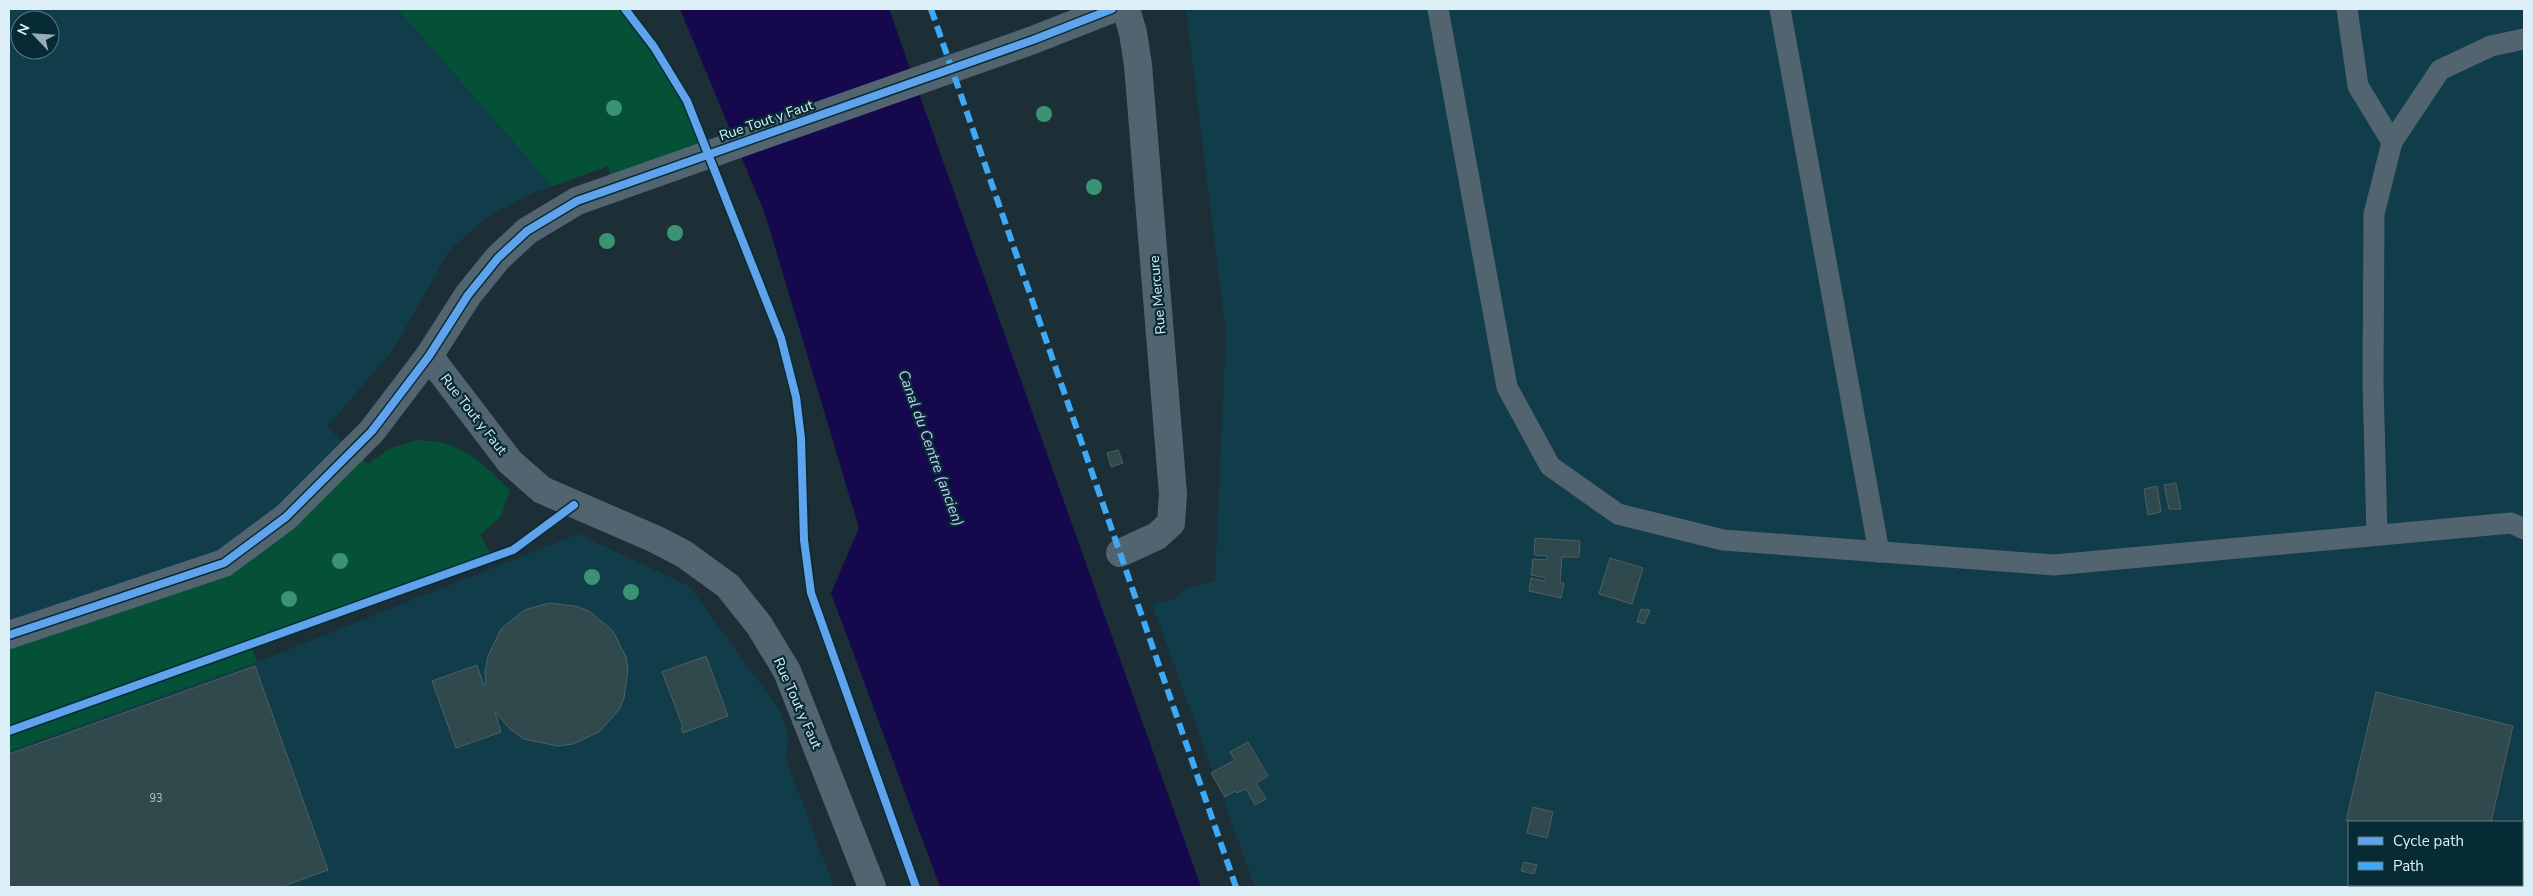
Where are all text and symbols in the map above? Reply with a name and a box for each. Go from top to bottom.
north arrow [10,10,60,60]
text: N [13,21,34,38]
street label: Rue Tout y Faut [717,95,816,145]
street label: Rue Mercure [1145,255,1170,335]
water label: Canal du Centre (ancien) [893,367,969,529]
street label: Rue Tout y Faut [436,370,511,459]
street label: Rue Tout y Faut [769,655,826,752]
house number: 93 [149,791,163,806]
legend [2348,821,2523,886]
text: Cycle path [2393,831,2464,851]
text: Path [2393,856,2424,876]

